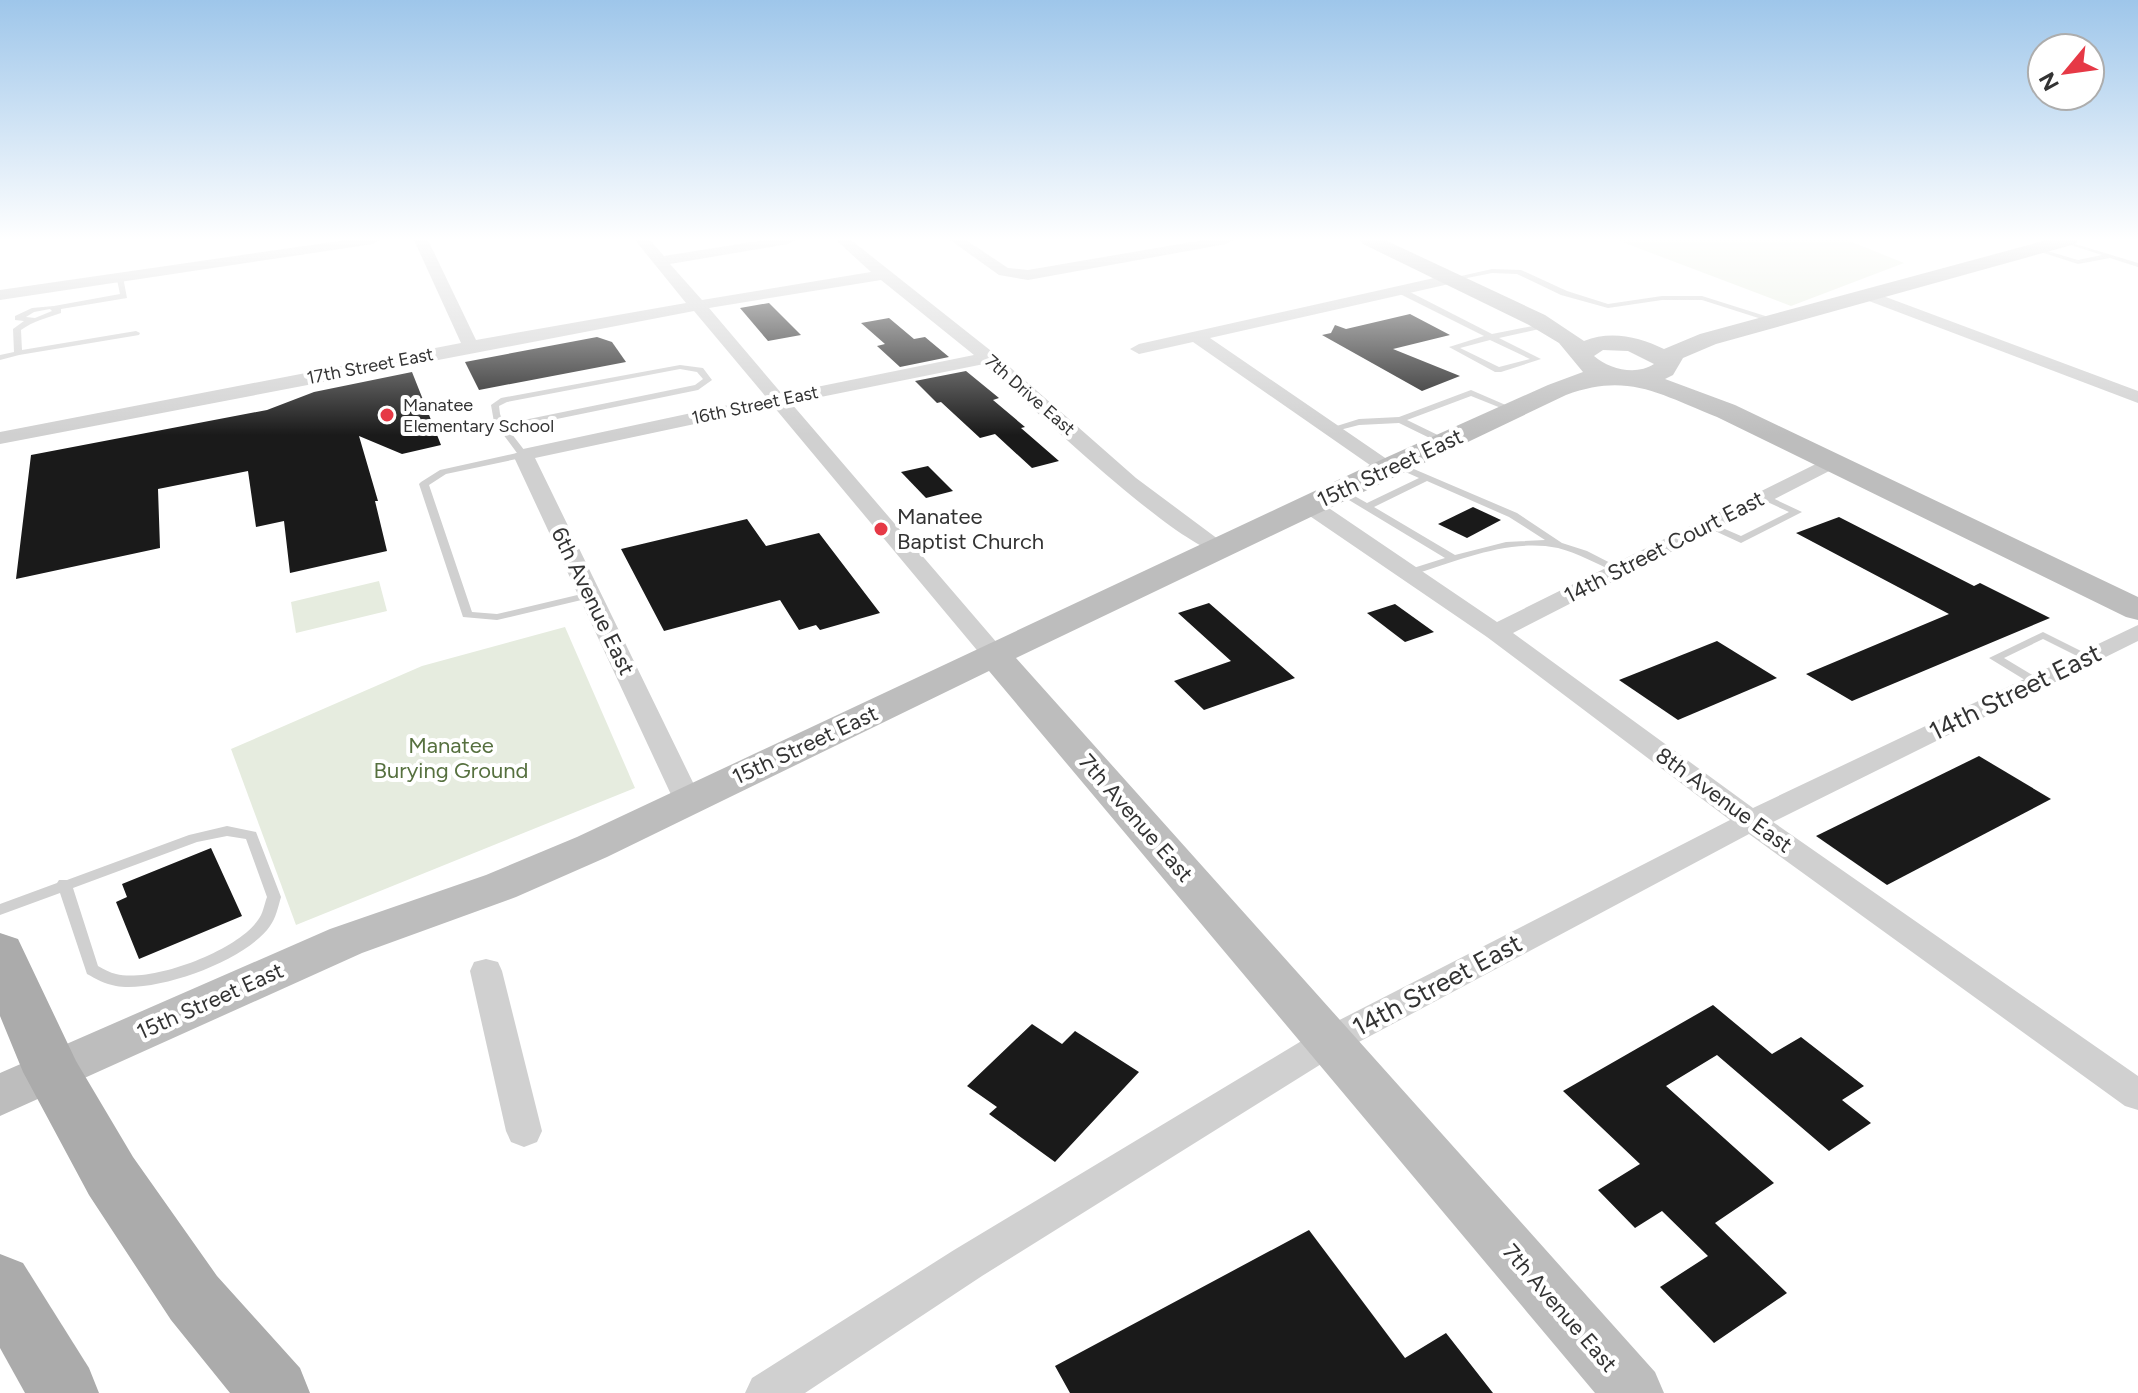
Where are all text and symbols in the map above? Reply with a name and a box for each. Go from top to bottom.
north arrow [2026,32,2106,112]
text: N [2033,67,2065,95]
street label: 17th Street East [305,343,435,389]
street label: 7th Drive East [980,350,1080,440]
street label: 16th Street East [690,381,820,429]
place label: Manatee Elementary School [403,394,554,437]
marker: Manatee Elementary School [378,406,396,424]
street label: 15th Street East [1313,422,1467,514]
street label: 14th Street Court East [1560,485,1768,609]
place label: Manatee Baptist Church [897,503,1044,555]
marker: Manatee Baptist Church [872,520,890,538]
street label: 6th Avenue East [546,523,640,679]
street label: 14th Street East [1924,636,2106,747]
street label: 15th Street East [728,699,882,791]
park label: Manatee Burying Ground [374,732,528,784]
street label: 8th Avenue East [1650,741,1798,859]
street label: 7th Avenue East [1073,749,1199,887]
street label: 14th Street East [1347,927,1527,1043]
street label: 15th Street East [133,957,287,1045]
street label: 7th Avenue East [1497,1239,1623,1377]

